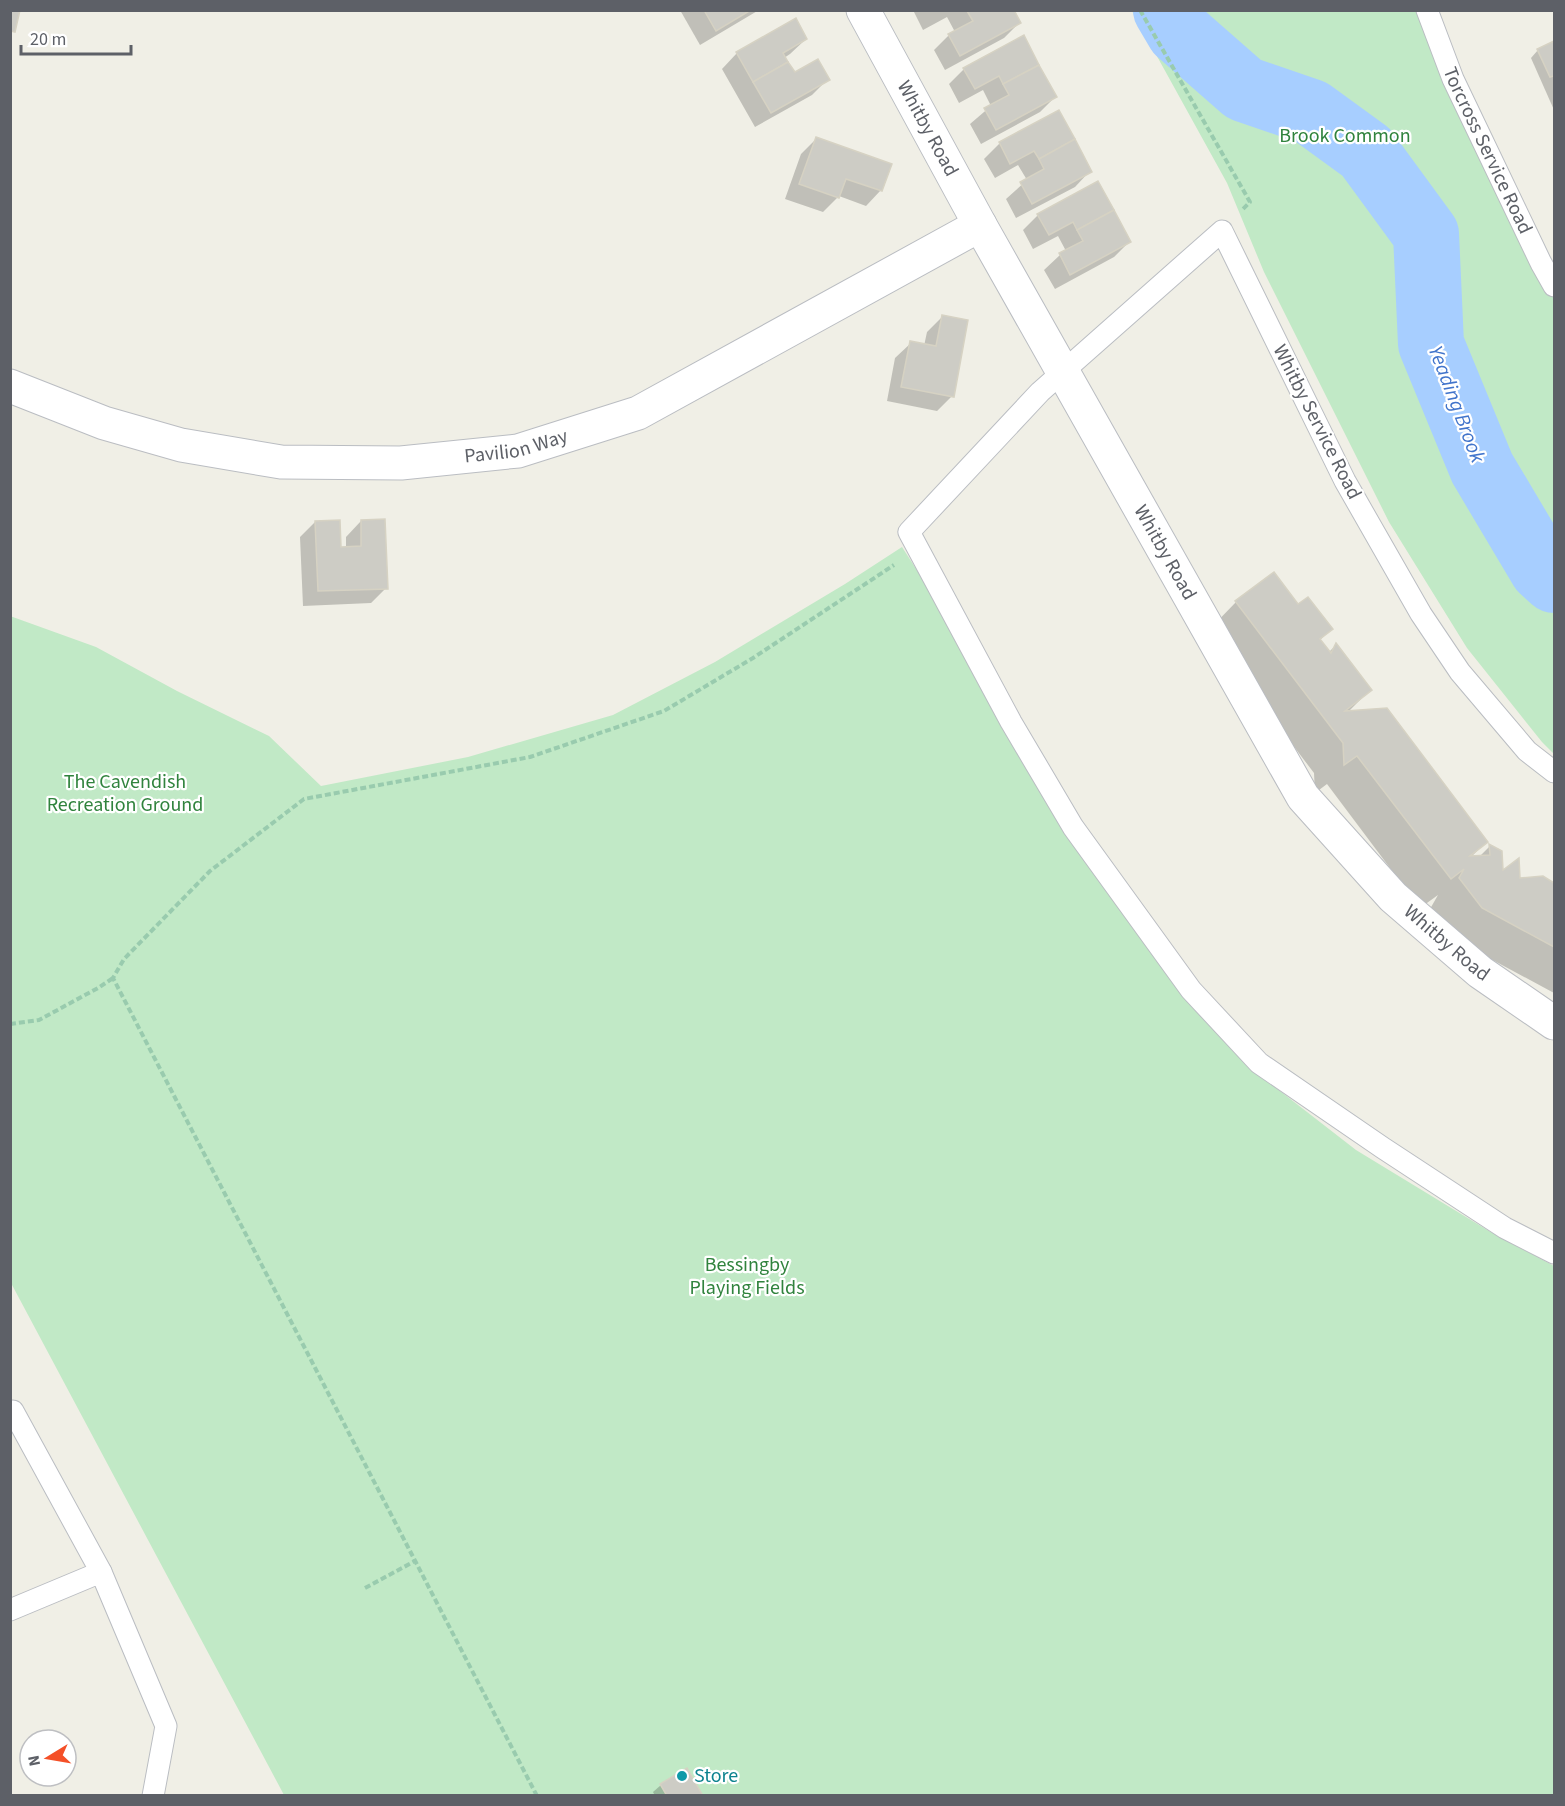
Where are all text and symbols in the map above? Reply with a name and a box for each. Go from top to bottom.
scale bar [21,18,130,56]
text: 20 m [30,27,66,52]
street label: Torcross Service Road [1436,63,1539,239]
street label: Whitby Road [890,75,965,182]
park label: Brook Common [1279,122,1411,150]
street label: Whitby Service Road [1266,340,1368,504]
water label: Yeading Brook [1421,341,1493,468]
street label: Pavilion Way [463,422,572,470]
street label: Whitby Road [1127,500,1203,605]
park label: The Cavendish Recreation Ground [47,768,203,819]
street label: Whitby Road [1397,898,1495,988]
park label: Bessingby Playing Fields [689,1251,805,1302]
north arrow [18,1728,78,1788]
text: N [22,1753,46,1768]
place label: Store [694,1762,738,1790]
marker: Store [675,1769,689,1783]

